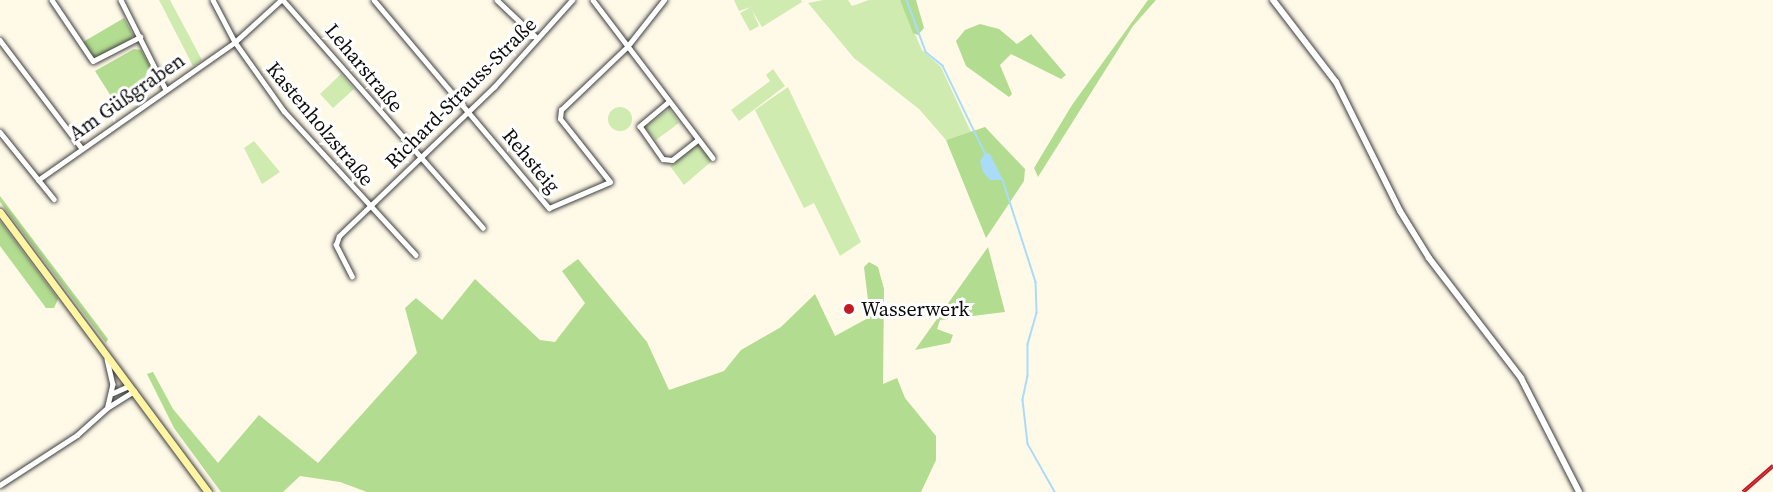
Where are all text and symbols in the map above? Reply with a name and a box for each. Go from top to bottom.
street label: Richard-Strauss-Straße [381,13,541,173]
street label: Leharstraße [320,19,408,117]
street label: Am Güßgraben [65,48,189,146]
street label: Kastenholzstraße [261,57,379,191]
street label: Rehsteig [497,124,565,198]
place label: Wasserwerk [861,297,969,321]
marker: Wasserwerk [842,302,856,316]

